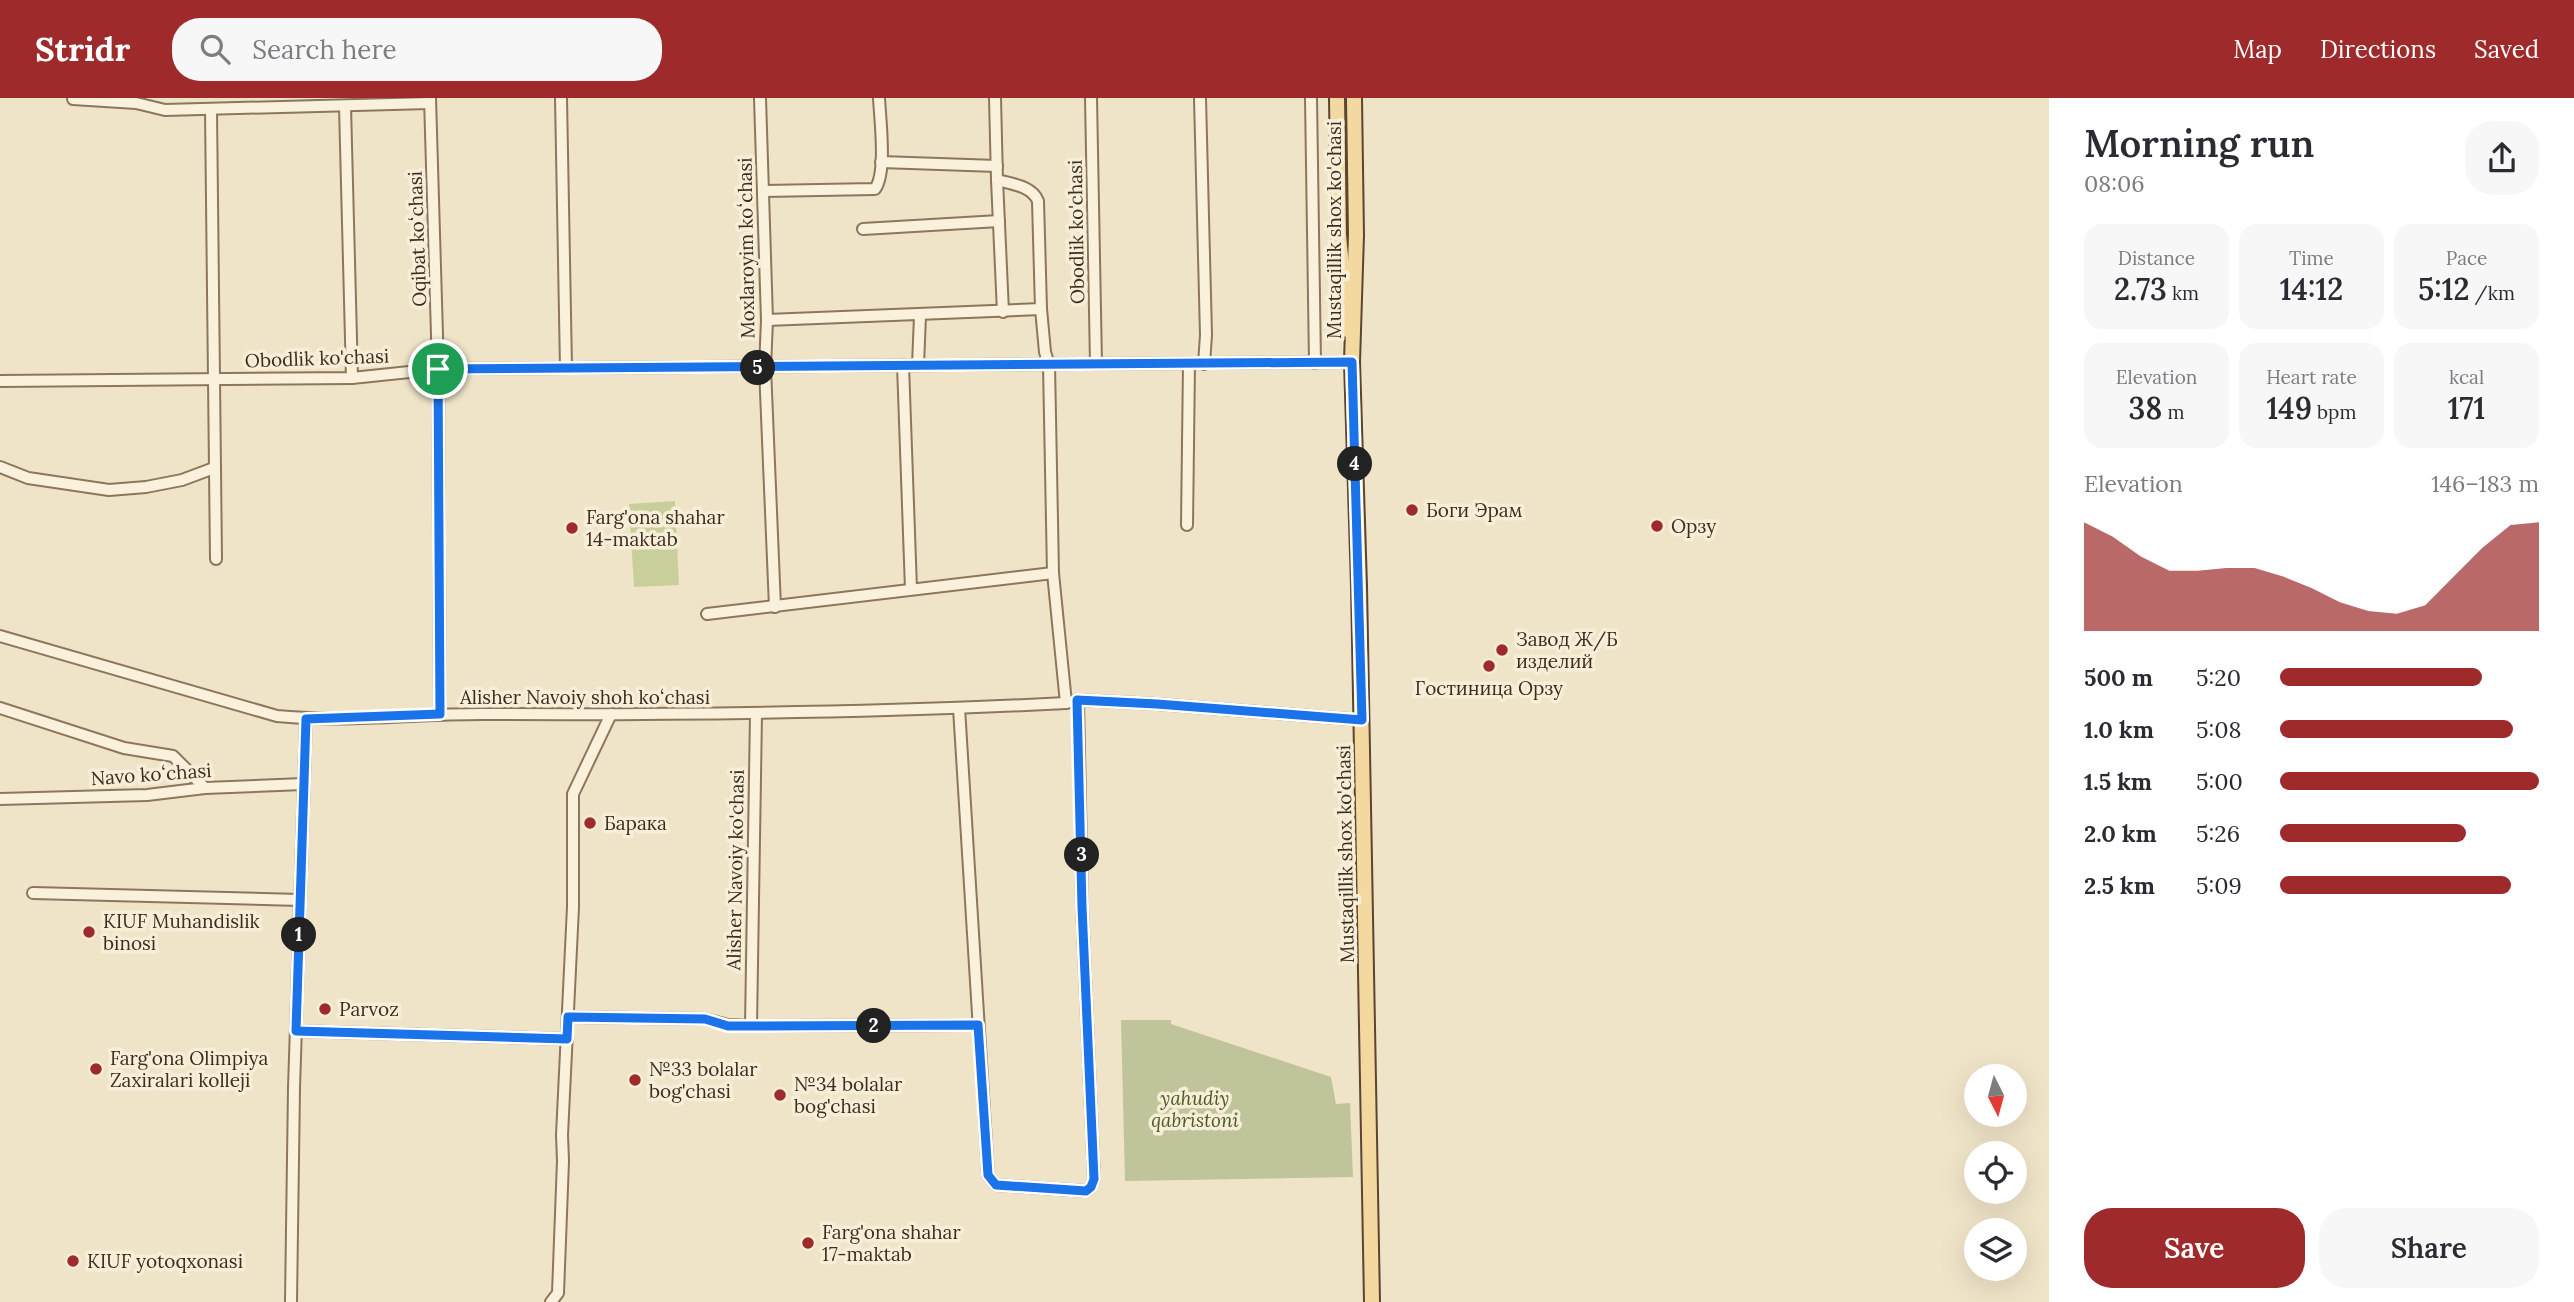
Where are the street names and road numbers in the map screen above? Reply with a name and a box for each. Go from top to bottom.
street label: Mustaqillik shox ko'chasi [1322,121,1346,339]
street label: Moxlaroyim koʻchasi [732,157,760,339]
street label: Obodlik ko'chasi [1063,160,1089,304]
street label: Oqibat koʻchasi [403,171,431,307]
street label: Obodlik ko'chasi [244,343,390,373]
street label: Alisher Navoiy shoh koʻchasi [459,685,710,709]
street label: Mustaqillik shox ko'chasi [1331,745,1359,963]
street label: Navo koʻchasi [90,758,212,790]
street label: Alisher Navoiy ko'chasi [721,769,749,972]

